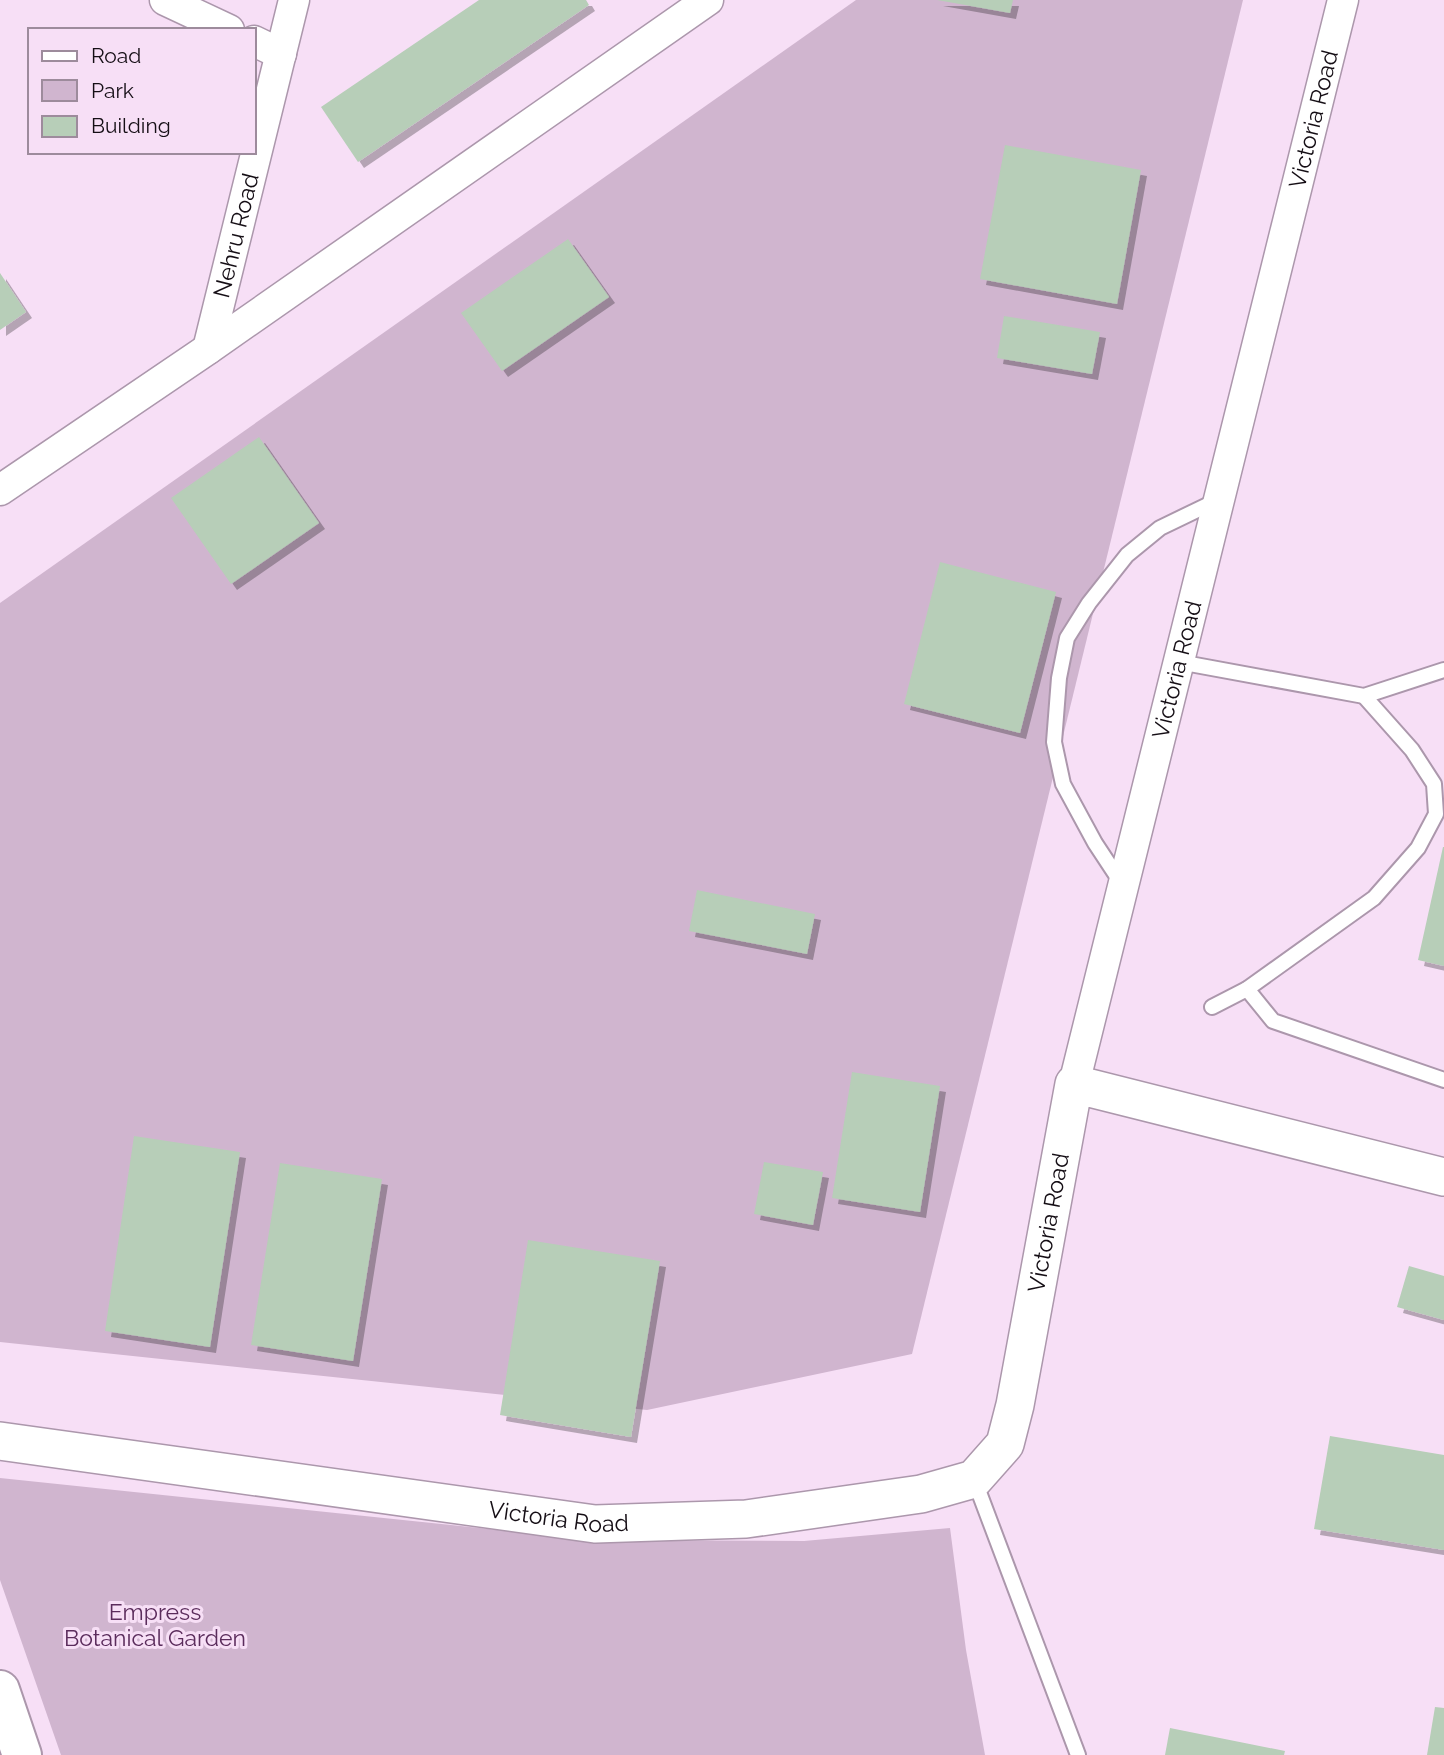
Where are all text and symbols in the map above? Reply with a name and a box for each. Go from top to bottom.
legend [28,28,256,154]
text: Road [91,43,141,68]
street label: Victoria Road [1283,47,1343,191]
text: Park [91,78,134,103]
text: Building [91,113,171,138]
street label: Nehru Road [207,170,264,300]
street label: Victoria Road [1146,598,1206,741]
street label: Victoria Road [1022,1151,1074,1295]
street label: Victoria Road [487,1495,629,1537]
park label: Empress Botanical Garden [64,1598,246,1651]

